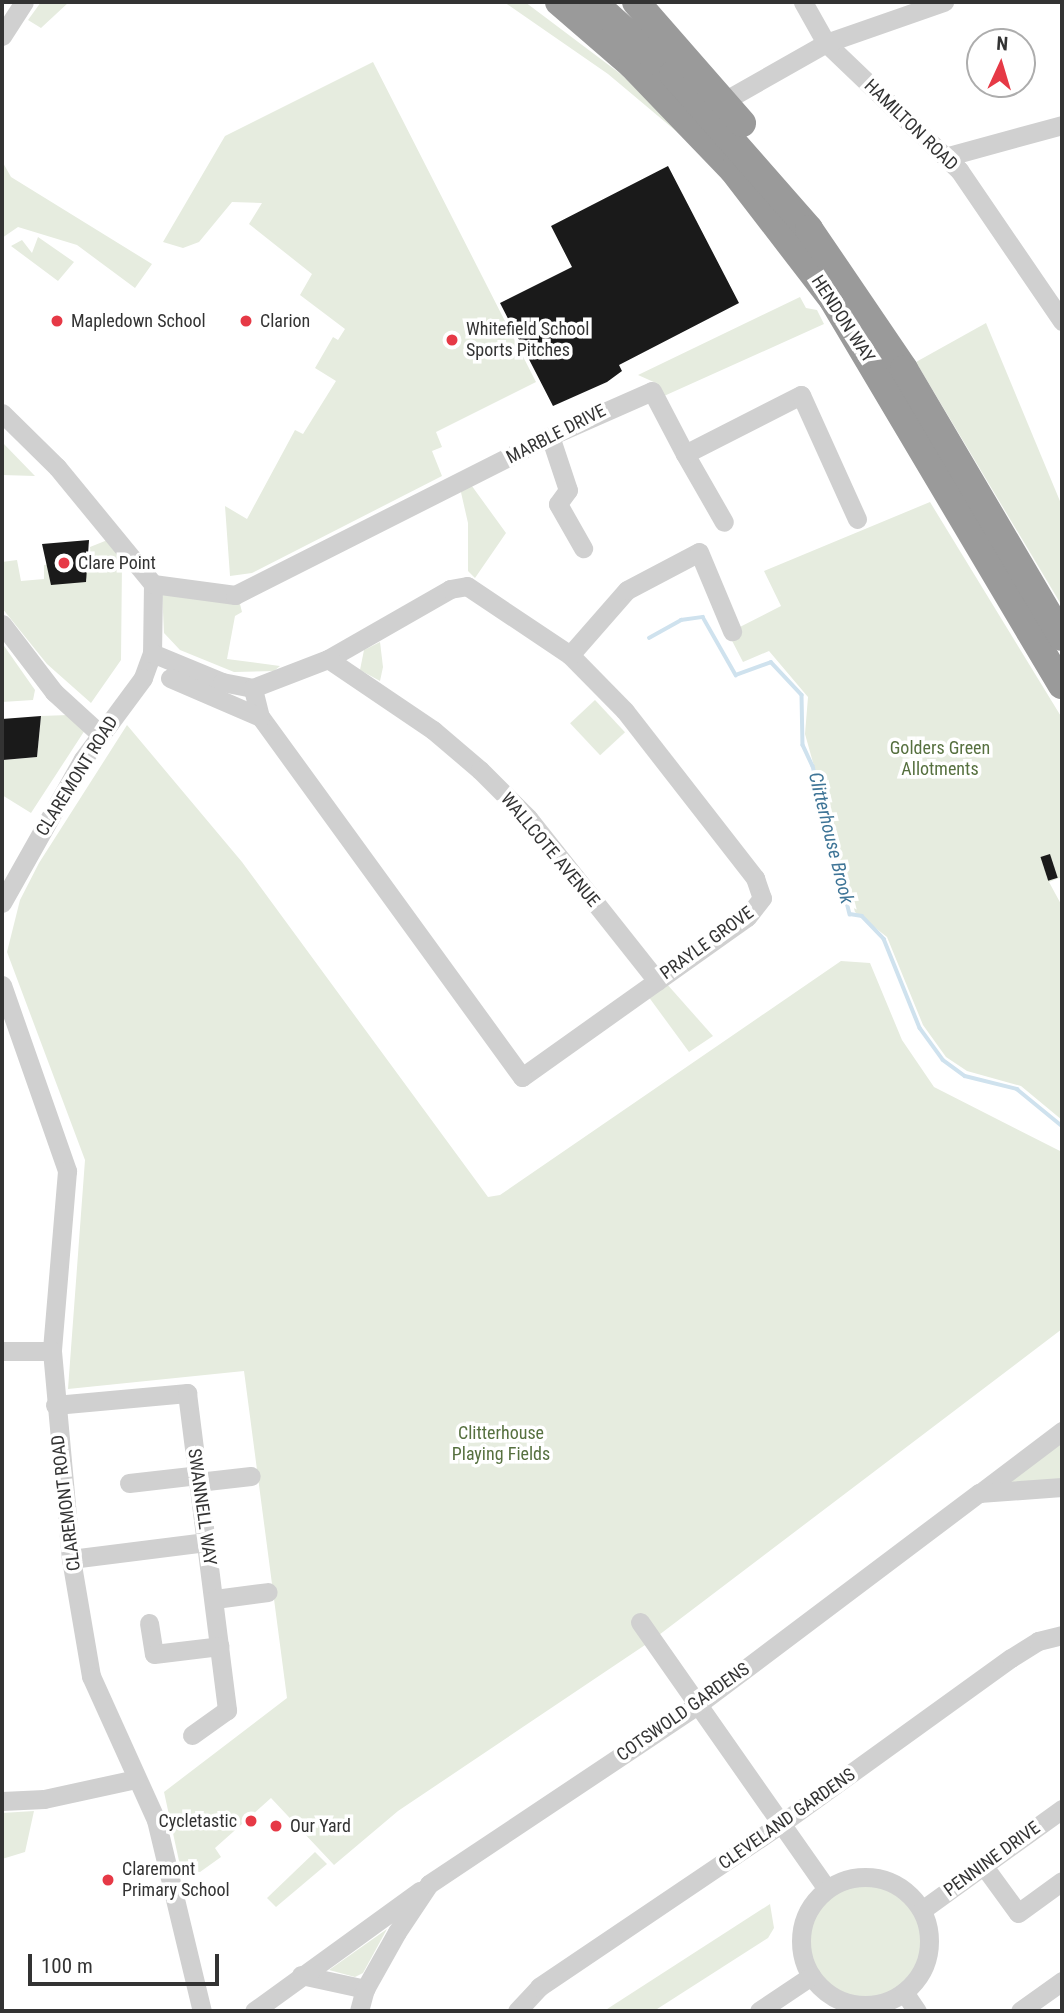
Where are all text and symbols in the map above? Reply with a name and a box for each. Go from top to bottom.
north arrow [966,28,1036,98]
text: N [996,32,1009,55]
street label: HAMILTON ROAD [860,75,962,175]
street label: HENDON WAY [807,271,879,367]
place label: Mapledown School [71,310,206,332]
place label: Clarion [260,310,310,332]
marker: Mapledown School [49,313,65,329]
marker: Clarion [238,313,254,329]
place label: Whitefield School Sports Pitches [466,319,589,362]
marker: Whitefield School Sports Pitches [444,332,460,348]
street label: MARBLE DRIVE [503,400,609,468]
place label: Clare Point [78,552,156,574]
marker: Clare Point [56,555,72,571]
street label: CLAREMONT ROAD [31,712,123,840]
park label: Golders Green Allotments [890,738,990,780]
water label: Clitterhouse Brook [804,770,858,906]
street label: WALLCOTE AVENUE [496,789,604,911]
street label: PRAYLE GROVE [656,902,758,984]
park label: Clitterhouse Playing Fields [452,1423,550,1466]
street label: CLAREMONT ROAD [47,1433,85,1573]
street label: SWANNELL WAY [183,1447,221,1567]
street label: COTSWOLD GARDENS [612,1658,754,1766]
street label: CLEVELAND GARDENS [715,1764,859,1874]
place label: Cycletastic [159,1810,237,1832]
marker: Cycletastic [243,1813,259,1829]
place label: Our Yard [290,1815,351,1837]
street label: PENNINE DRIVE [940,1817,1044,1901]
marker: Our Yard [268,1818,284,1834]
place label: Claremont Primary School [122,1859,230,1902]
marker: Claremont Primary School [100,1872,116,1888]
scale bar [32,1940,222,1984]
text: 100 m [41,1954,93,1978]

